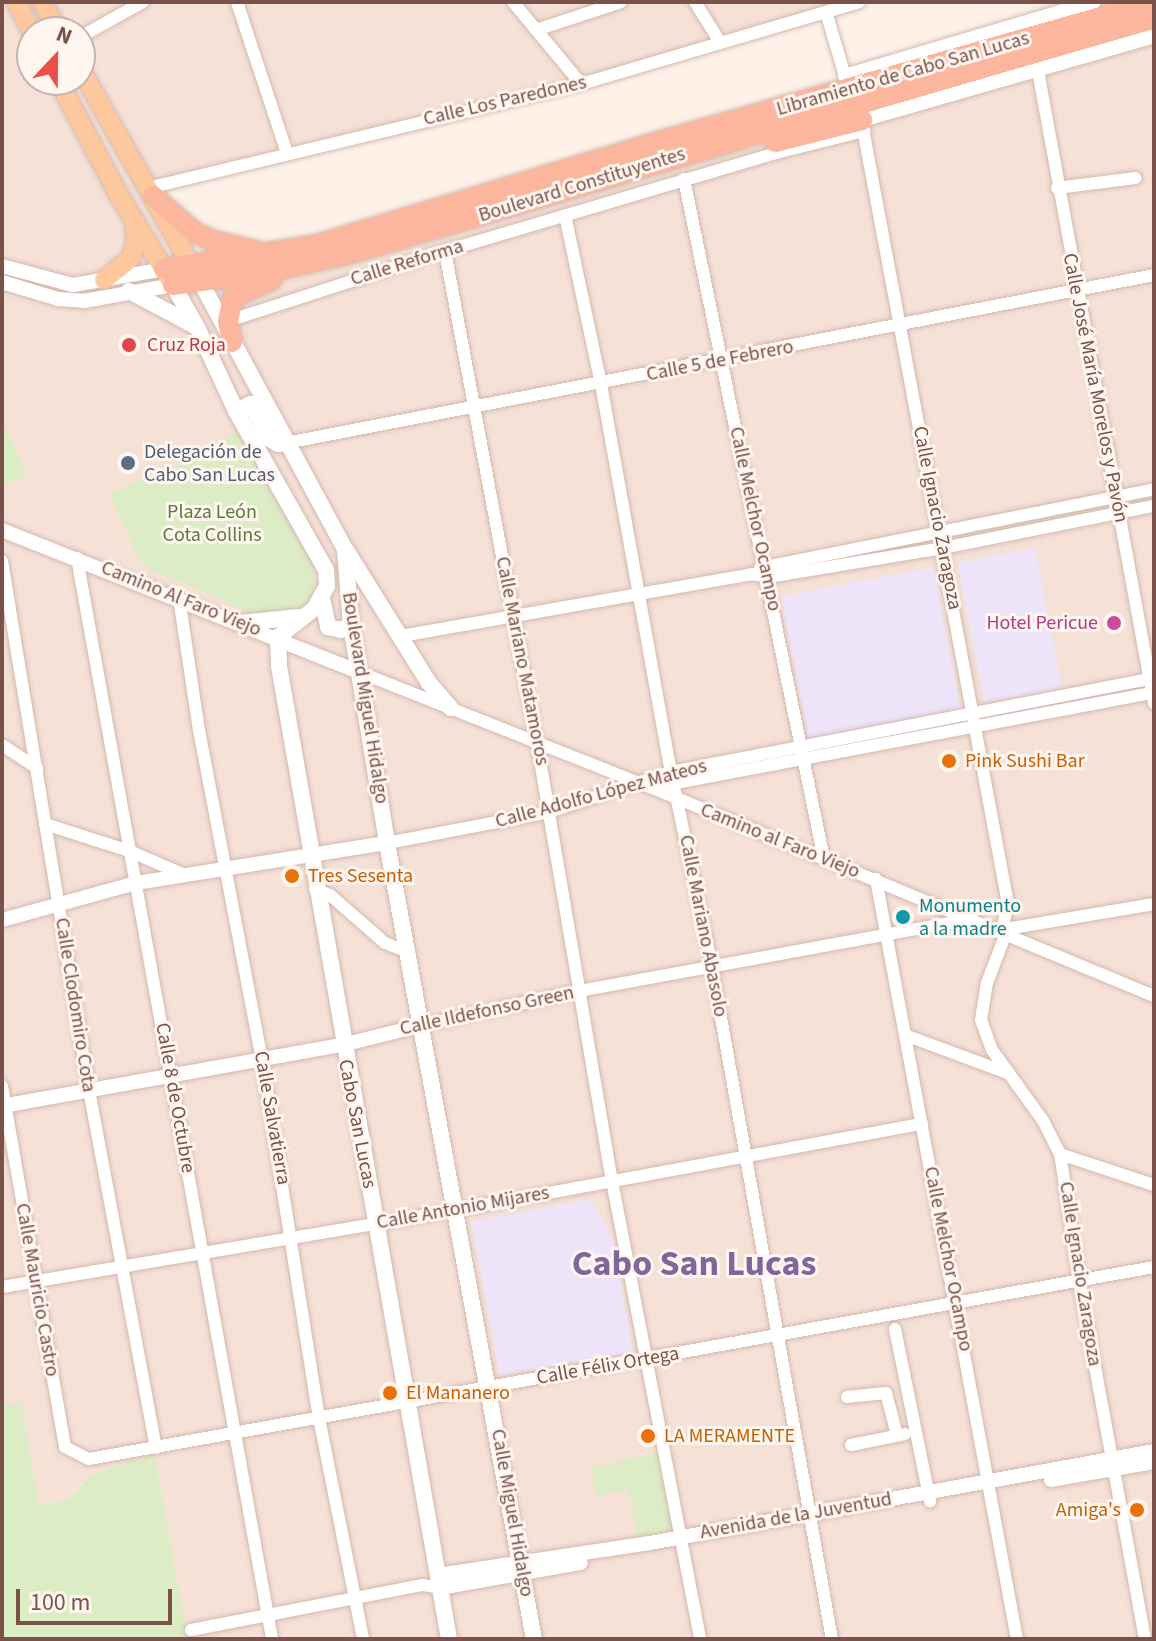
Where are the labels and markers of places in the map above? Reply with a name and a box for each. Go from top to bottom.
place label: Cruz Roja [147,333,226,357]
marker: Cruz Roja [118,334,140,356]
place label: Delegación de Cabo San Lucas [144,440,275,487]
marker: Delegación de Cabo San Lucas [119,454,137,472]
place label: Hotel Pericue [986,611,1098,635]
marker: Hotel Pericue [1105,614,1123,632]
place label: Pink Sushi Bar [965,749,1085,773]
marker: Pink Sushi Bar [940,752,958,770]
place label: Tres Sesenta [308,864,413,888]
marker: Tres Sesenta [283,867,301,885]
place label: Monumento a la madre [919,894,1021,941]
marker: Monumento a la madre [894,908,912,926]
place label: El Mananero [406,1381,510,1405]
marker: El Mananero [381,1384,399,1402]
place label: LA MERAMENTE [664,1424,795,1448]
marker: LA MERAMENTE [639,1427,657,1445]
place label: Amiga's [1056,1498,1121,1522]
marker: Amiga's [1128,1501,1146,1519]

